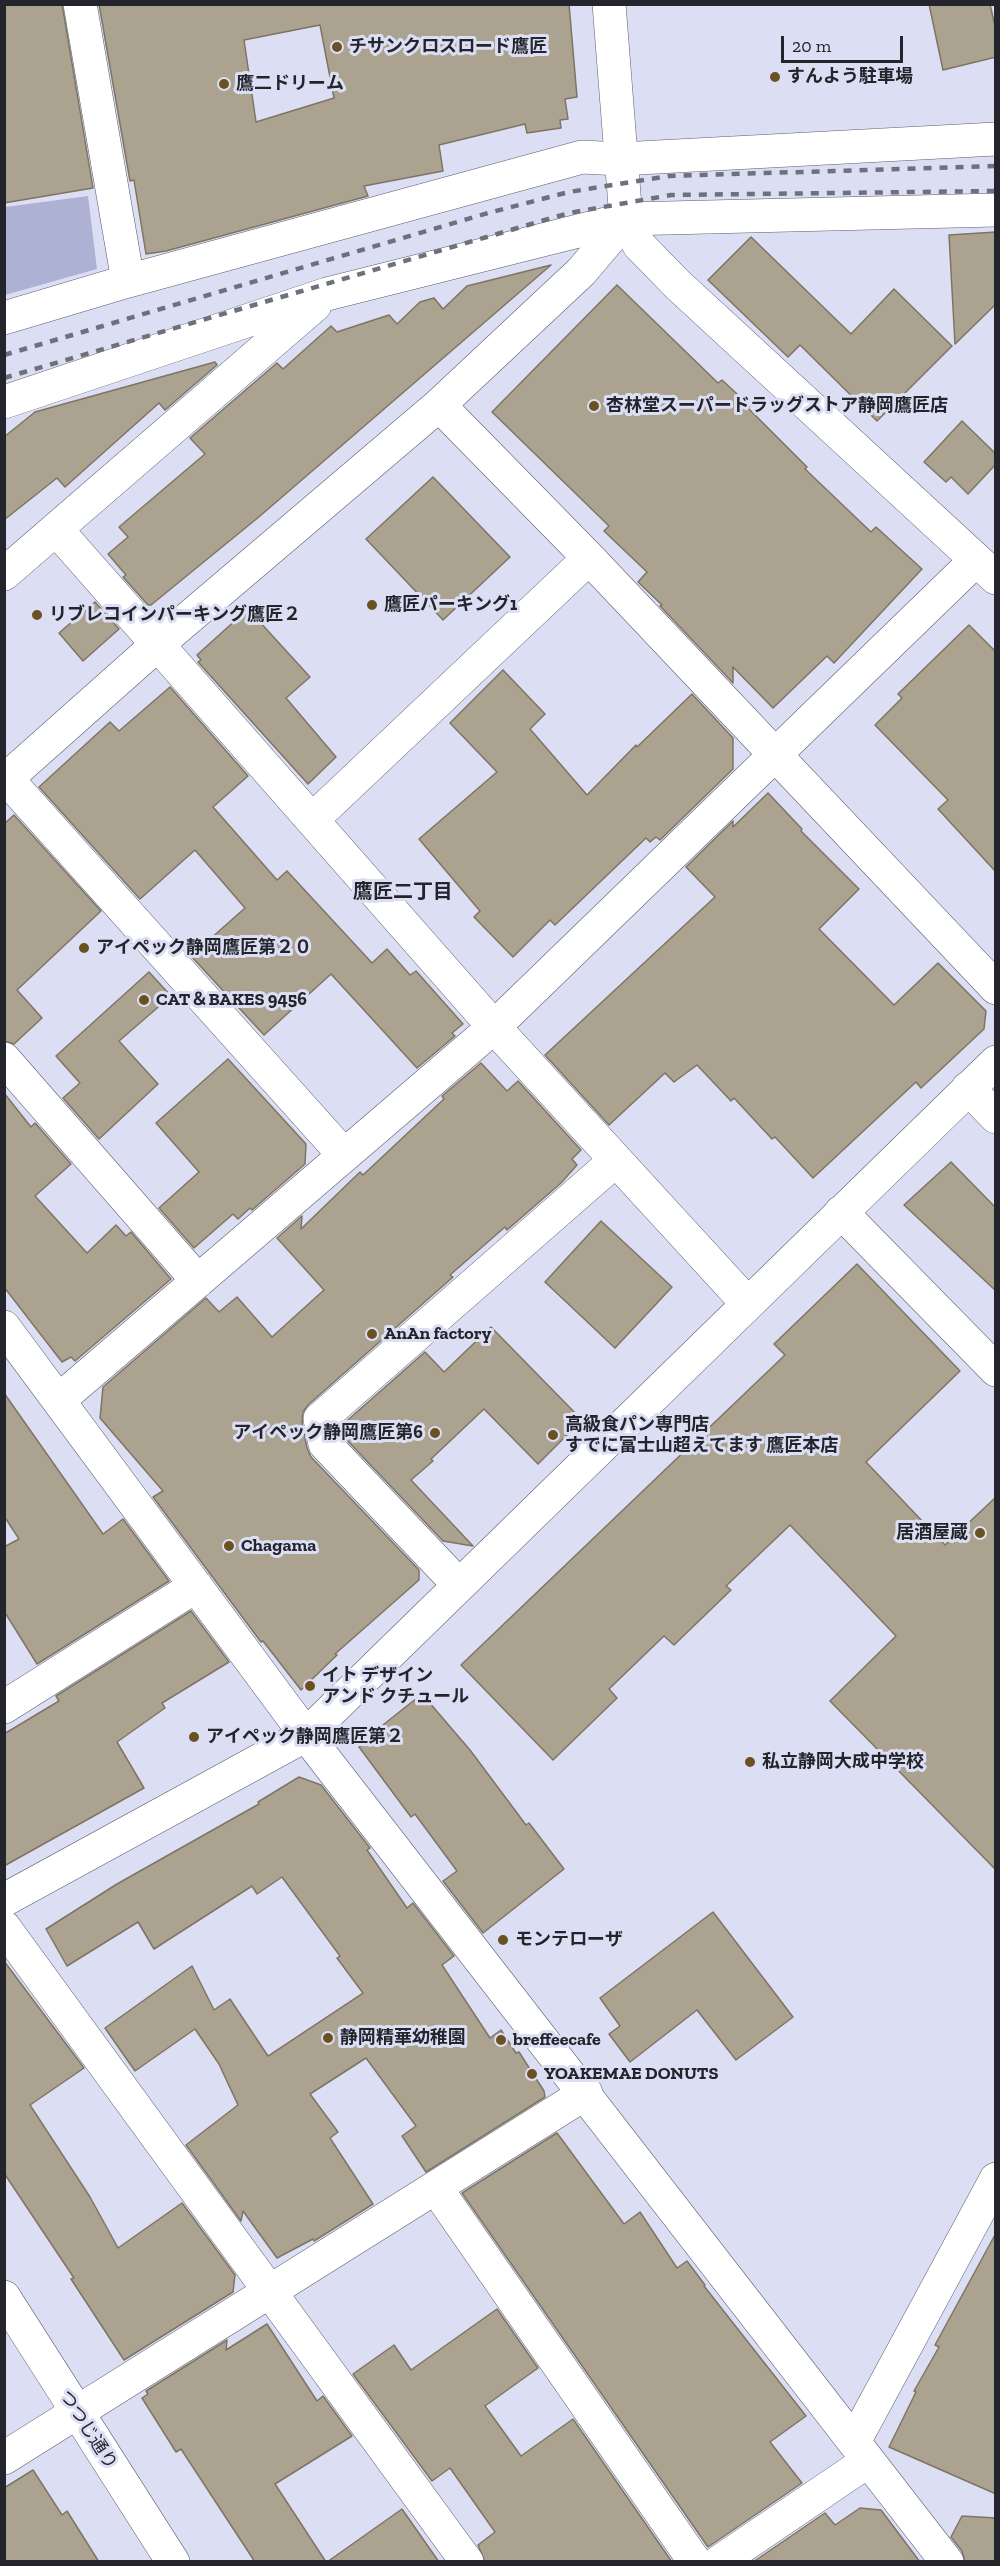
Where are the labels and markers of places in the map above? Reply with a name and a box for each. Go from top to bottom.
place label: チサンクロスロード鷹匠 [349,36,547,58]
marker: チサンクロスロード鷹匠 [330,40,344,54]
place label: すんよう駐車場 [787,66,913,88]
marker: すんよう駐車場 [768,70,782,84]
place label: 鷹二ドリーム [236,73,344,95]
marker: 鷹二ドリーム [217,77,231,91]
place label: 杏林堂スーパードラッグストア静岡鷹匠店 [606,395,948,417]
marker: 杏林堂スーパードラッグストア静岡鷹匠店 [587,399,601,413]
place label: 鷹匠パーキング1 [384,594,517,616]
marker: 鷹匠パーキング1 [365,598,379,612]
place label: リブレコインパーキング鷹匠２ [49,604,301,626]
marker: リブレコインパーキング鷹匠２ [30,608,44,622]
place label: アイペック静岡鷹匠第２０ [96,937,312,959]
marker: アイペック静岡鷹匠第２０ [77,941,91,955]
place label: CAT＆BAKES 9456 [156,989,307,1011]
marker: CAT＆BAKES 9456 [137,993,151,1007]
place label: AnAn factory [384,1323,491,1345]
marker: AnAn factory [365,1327,379,1341]
place label: 高級食パン専門店 すでに富士山超えてます 鷹匠本店 [565,1414,838,1456]
place label: アイペック静岡鷹匠第6 [233,1422,423,1444]
marker: アイペック静岡鷹匠第6 [428,1426,442,1440]
marker: 高級食パン専門店 すでに富士山超えてます 鷹匠本店 [546,1428,560,1442]
place label: 居酒屋蔵 [896,1522,968,1544]
marker: 居酒屋蔵 [973,1526,987,1540]
place label: Chagama [241,1535,316,1557]
marker: Chagama [222,1539,236,1553]
place label: イト デザイン アンド クチュール [322,1665,469,1708]
marker: イト デザイン アンド クチュール [303,1679,317,1693]
place label: アイペック静岡鷹匠第２ [206,1726,404,1748]
marker: アイペック静岡鷹匠第２ [187,1730,201,1744]
place label: 私立静岡大成中学校 [762,1751,924,1773]
marker: 私立静岡大成中学校 [743,1755,757,1769]
place label: モンテローザ [515,1929,623,1951]
marker: モンテローザ [496,1933,510,1947]
place label: 静岡精華幼稚園 [340,2027,466,2049]
place label: breffeecafe [513,2029,601,2051]
marker: 静岡精華幼稚園 [321,2031,335,2045]
marker: breffeecafe [494,2033,508,2047]
place label: YOAKEMAE DONUTS [544,2063,719,2085]
marker: YOAKEMAE DONUTS [525,2067,539,2081]

